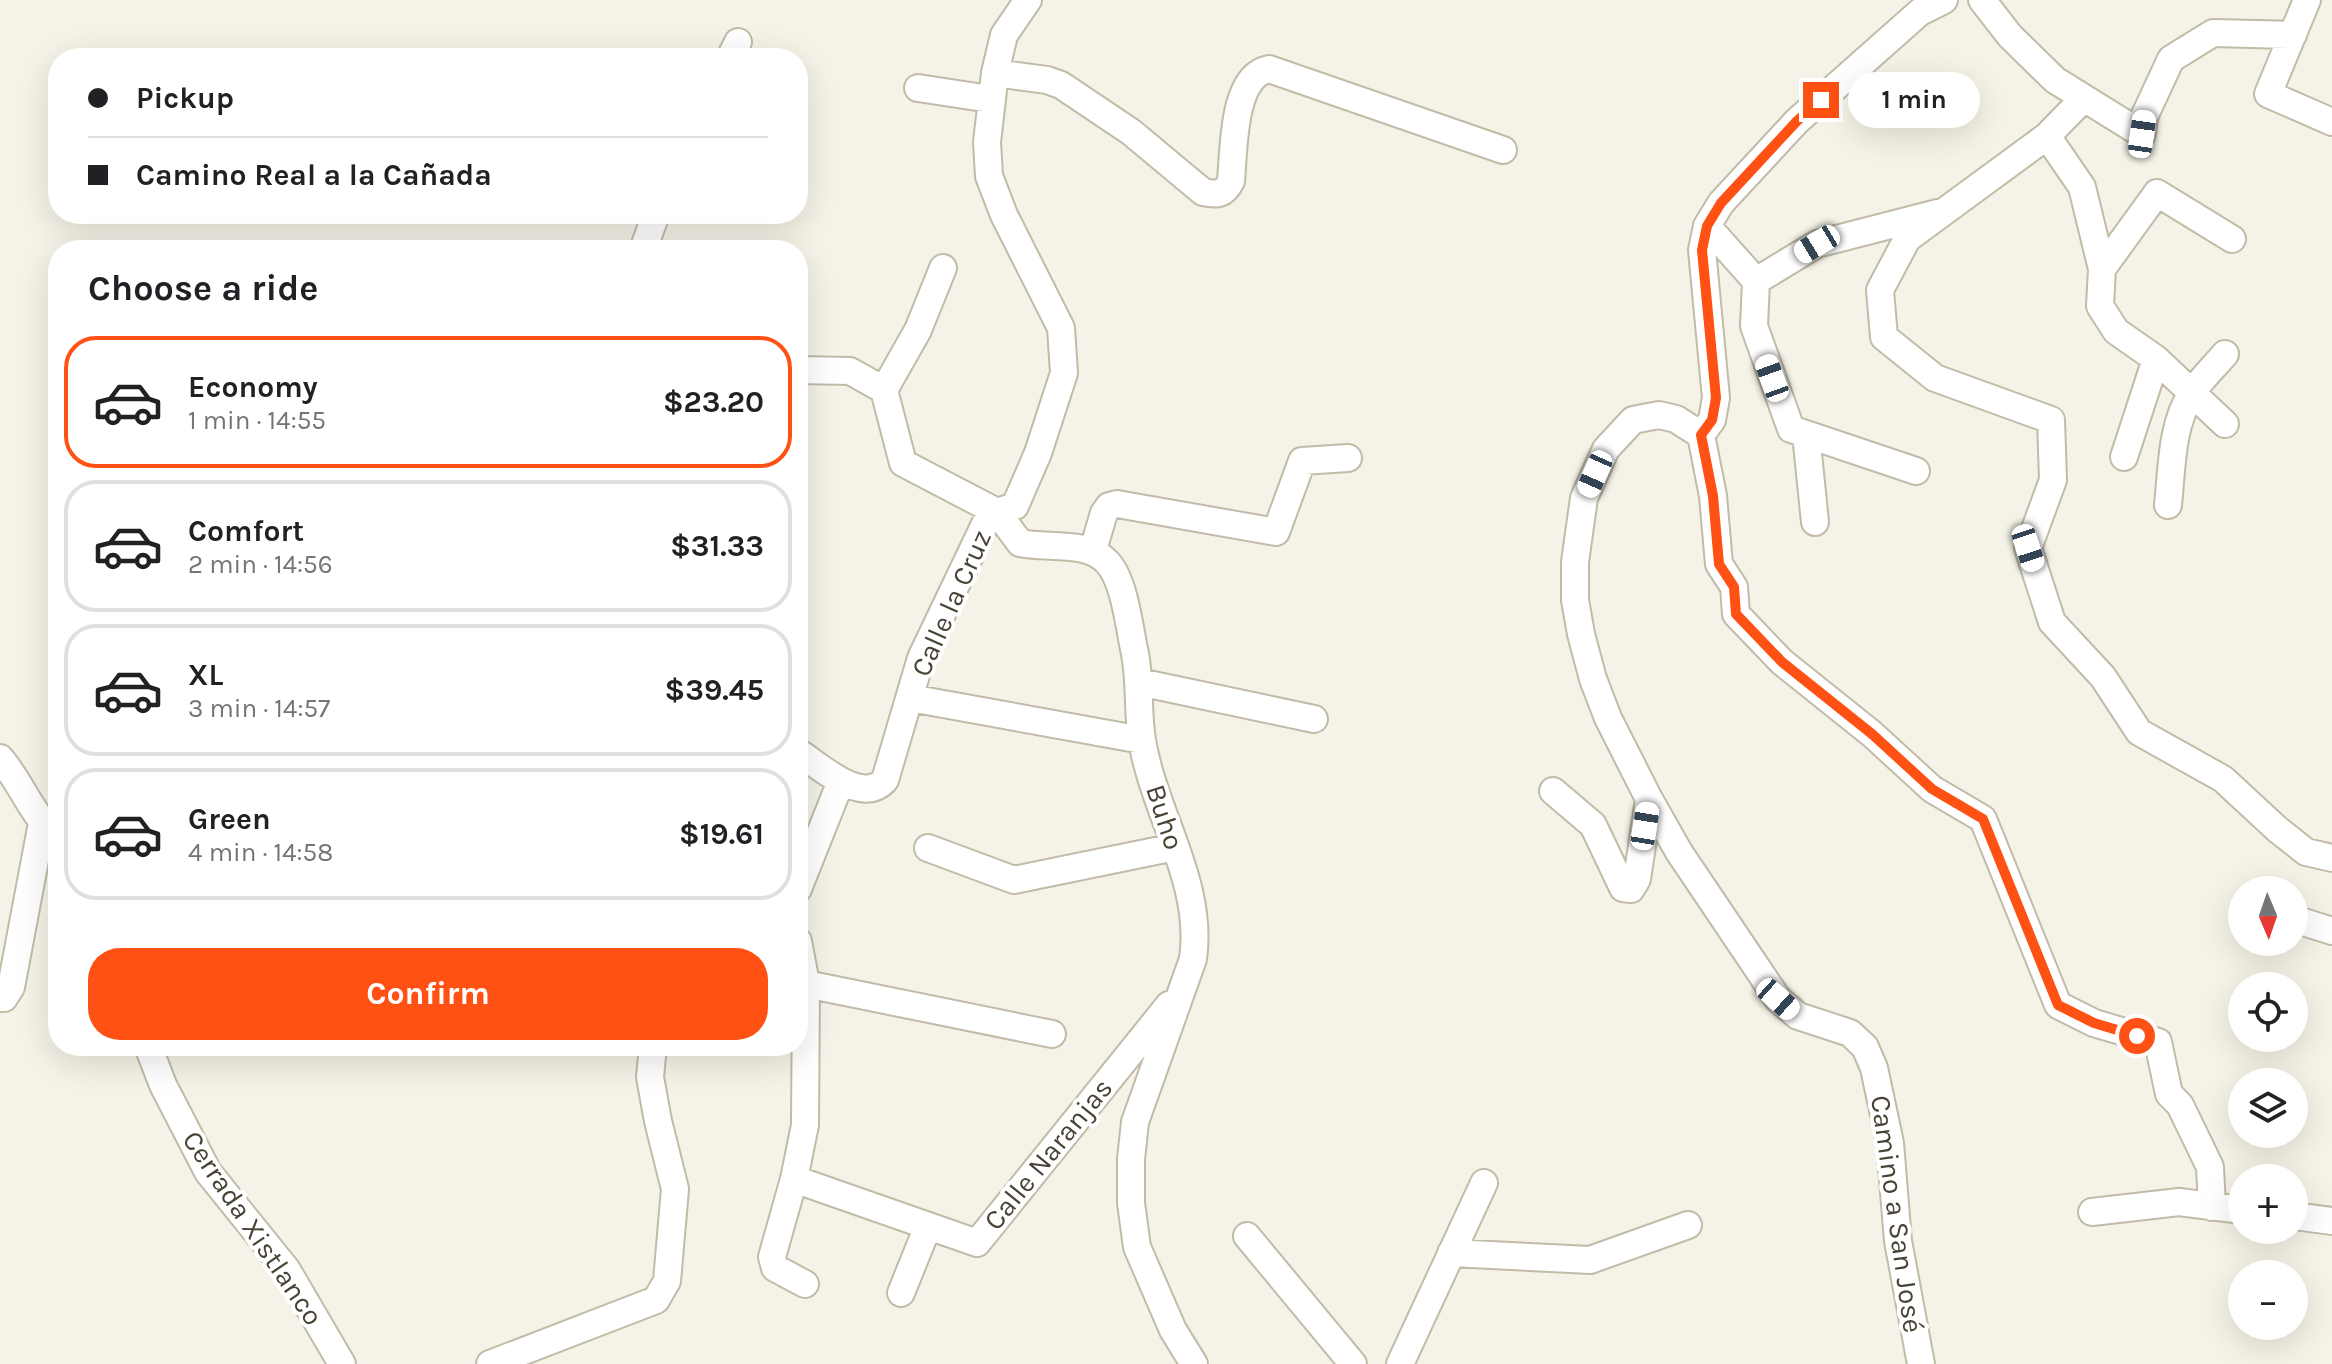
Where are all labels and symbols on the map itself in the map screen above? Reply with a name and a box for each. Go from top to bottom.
callout: 1 min [1849,72,1981,128]
route end [1803,82,1839,118]
car [2127,109,2157,159]
car [1790,221,1844,267]
car [1753,351,1791,405]
car [1574,447,1616,501]
car [2009,521,2047,575]
street label: Calle la Cruz [904,525,998,681]
street label: Buho [1139,780,1191,854]
car [1629,800,1661,852]
north arrow [2228,876,2308,956]
car [1752,974,1804,1024]
route start [2119,1018,2155,1054]
street label: Calle Naranjas [977,1072,1119,1236]
street label: Camino a San José [1864,1093,1930,1335]
street label: Cerrada Xistlanco [176,1125,330,1331]

